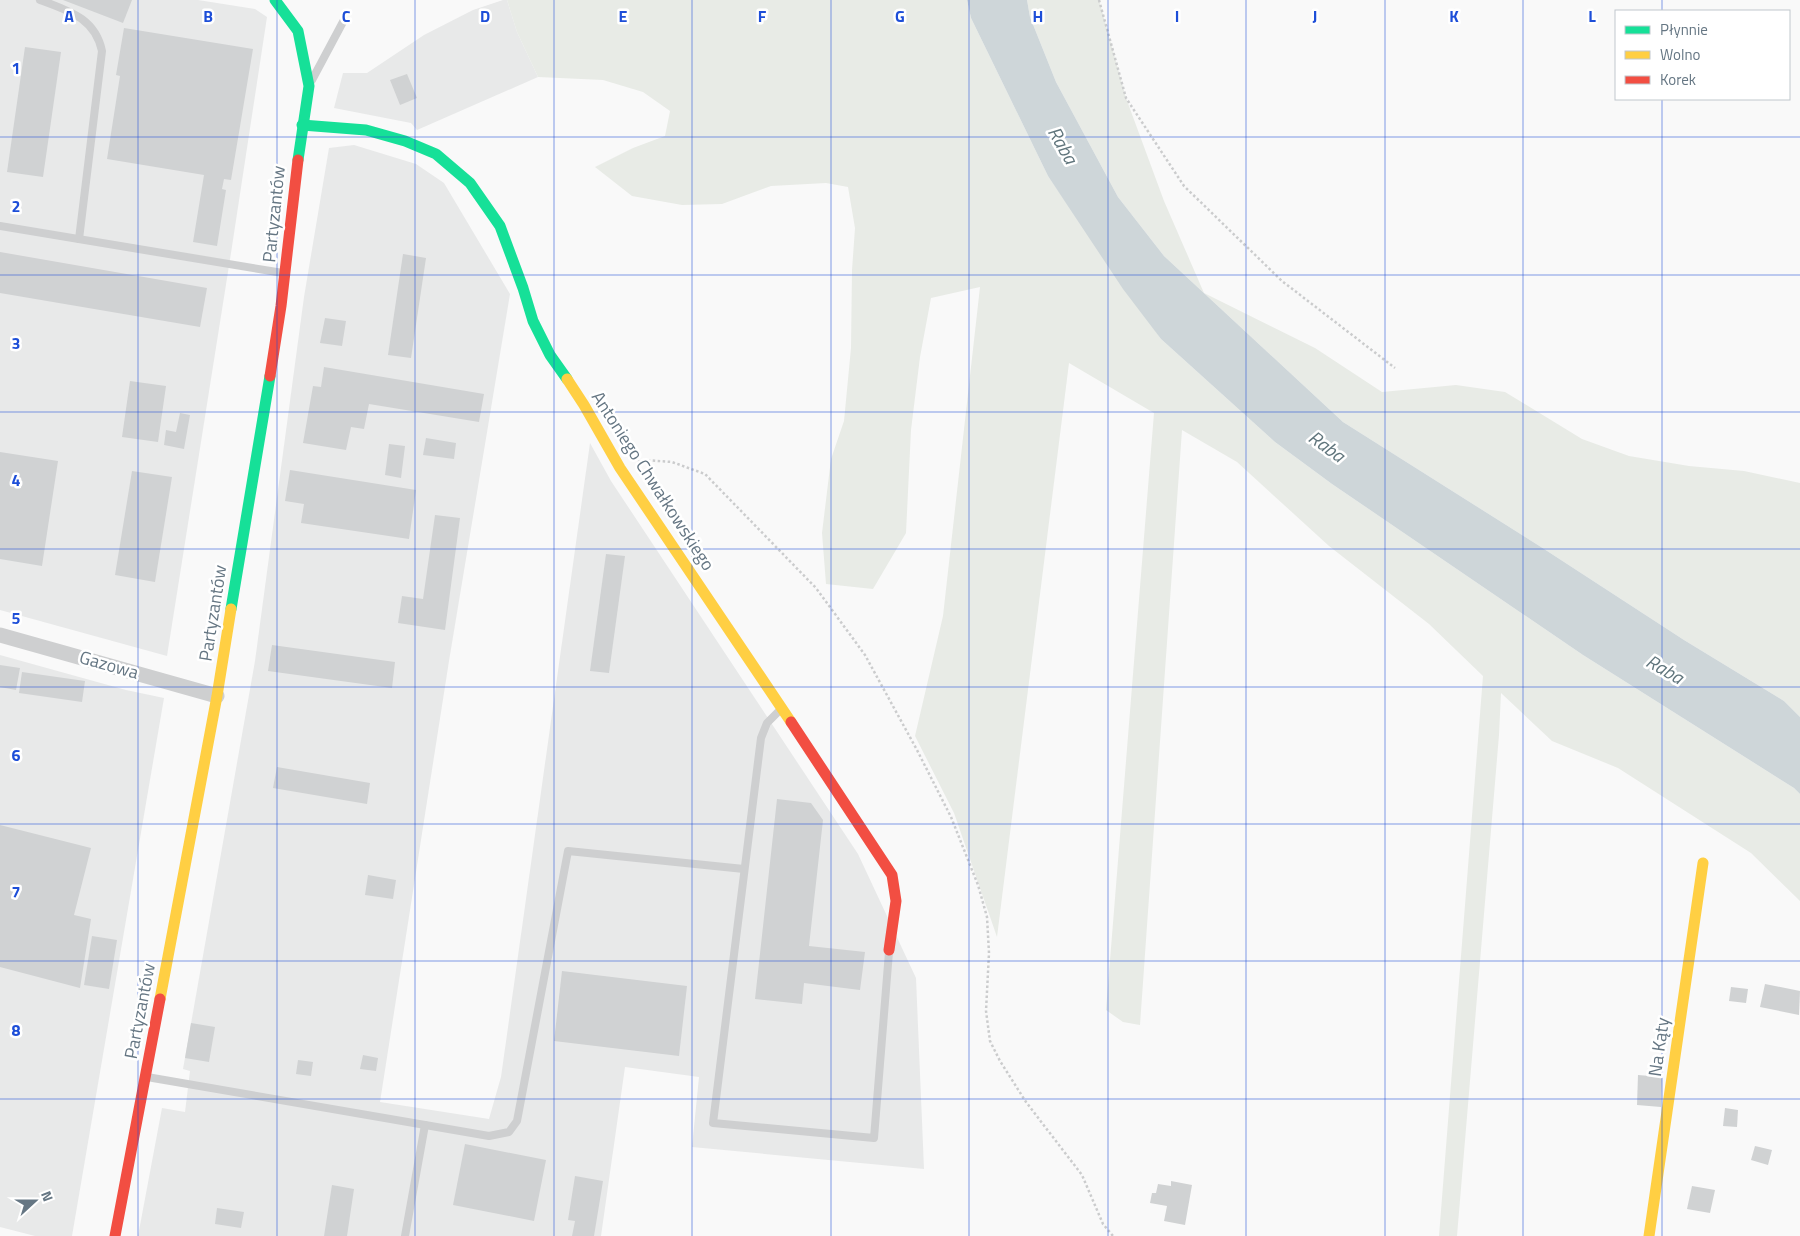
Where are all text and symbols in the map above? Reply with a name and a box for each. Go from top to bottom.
text: A [64,4,74,28]
text: B [203,4,213,28]
text: C [342,4,351,28]
text: D [480,4,490,28]
text: E [619,4,628,28]
text: F [758,4,767,28]
text: G [895,4,905,28]
text: H [1033,4,1043,28]
text: I [1175,4,1179,28]
text: J [1313,4,1317,28]
text: K [1449,4,1459,28]
text: L [1588,4,1596,28]
legend [1615,10,1790,100]
text: Płynnie [1660,18,1708,41]
text: Wolno [1660,43,1700,66]
text: 1 [12,56,20,80]
text: Korek [1660,68,1696,91]
water label: Raba [1041,121,1087,170]
street label: Partyzantów [255,164,292,264]
text: 2 [12,194,20,218]
text: 3 [12,331,20,355]
street label: Antoniego Chwałkowskiego [585,386,722,576]
water label: Raba [1303,422,1353,470]
text: 4 [12,468,21,492]
street label: Partyzantów [192,563,233,663]
text: 5 [12,606,21,630]
street label: Gazowa [76,643,142,686]
water label: Raba [1641,646,1691,692]
text: 6 [12,743,21,767]
text: 7 [12,880,20,904]
street label: Partyzantów [117,960,162,1061]
street label: Na Kąty [1641,1015,1676,1078]
text: 8 [12,1018,21,1042]
north arrow [10,1176,60,1226]
text: N [36,1188,59,1204]

